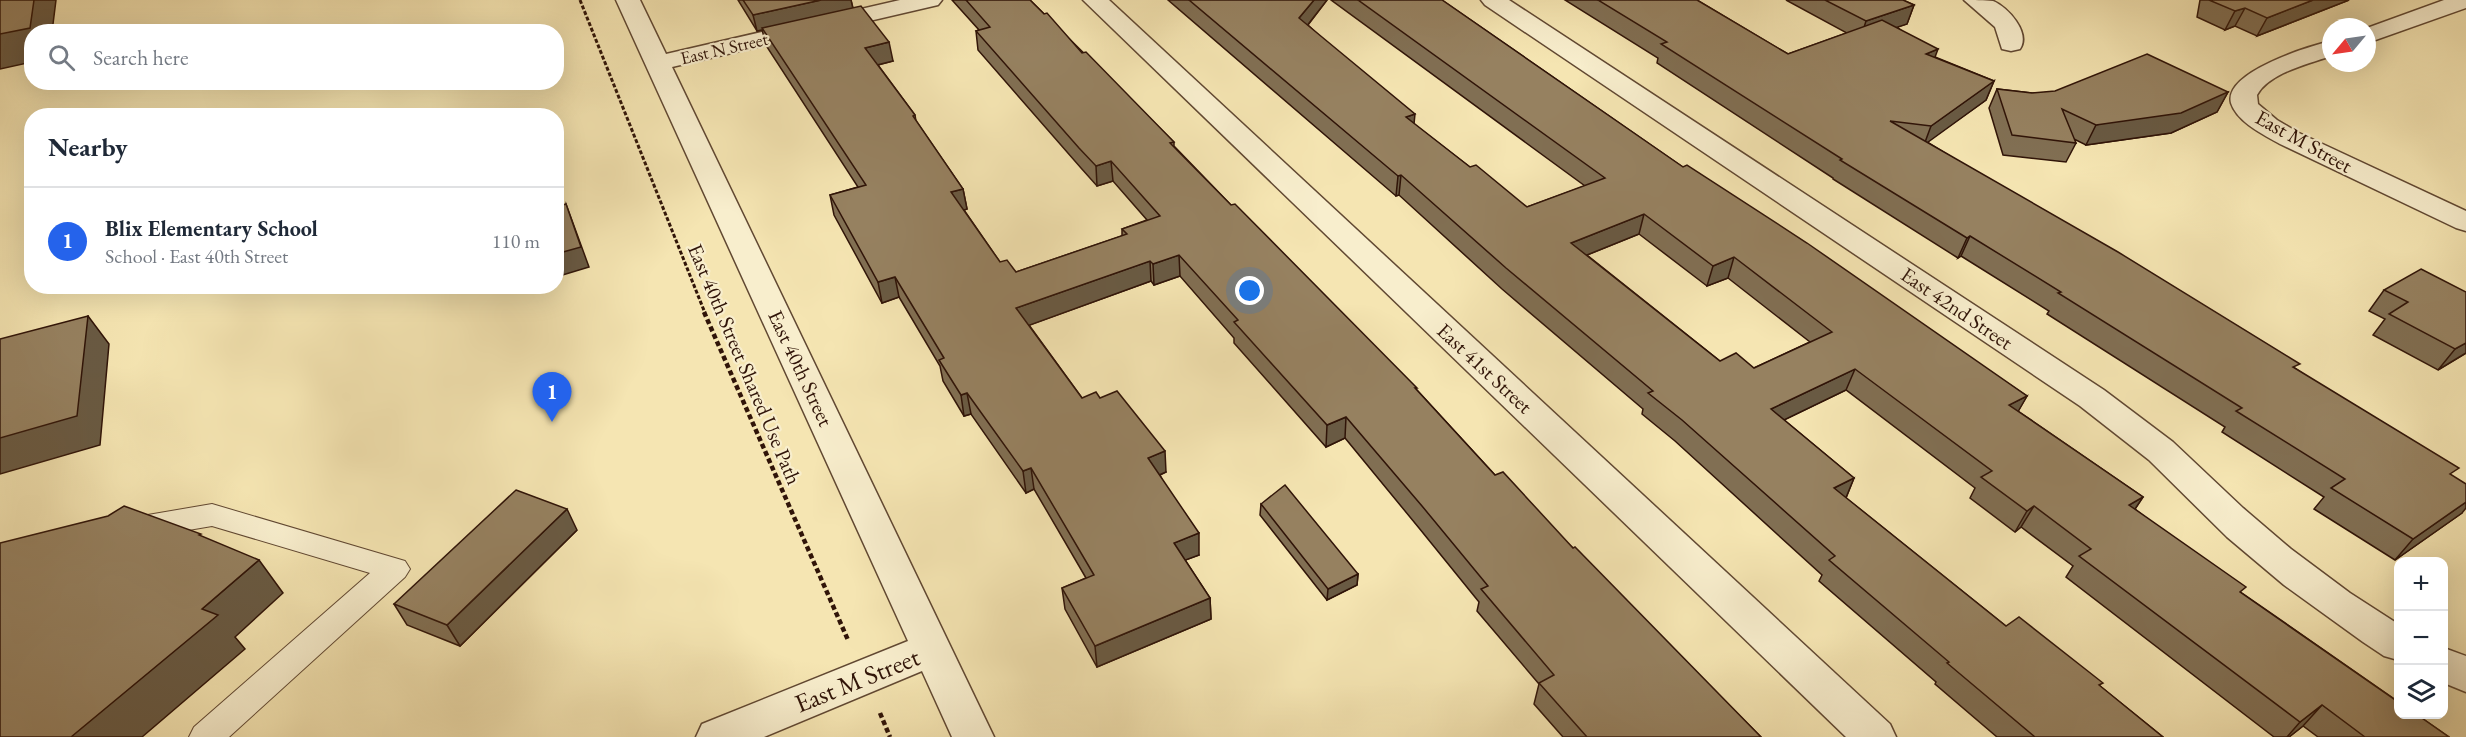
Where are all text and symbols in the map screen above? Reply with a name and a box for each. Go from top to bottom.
north arrow [2322,18,2376,72]
search box [24,24,564,90]
street label: East N Street [678,27,770,69]
icon: search [45,41,78,74]
text: Search here [93,43,188,72]
street label: East M Street [2251,103,2357,179]
text: Nearby [48,130,128,164]
text: Blix Elementary School [105,214,318,243]
text: 1 [62,228,73,254]
text: 110 m [492,228,540,254]
street label: East 40th Street Shared Use Path [683,240,807,488]
text: School · East 40th Street [105,243,288,269]
street label: East 42nd Street [1896,261,2019,356]
your location [1235,276,1264,305]
street label: East 40th Street [763,306,839,430]
street label: East 41st Street [1431,317,1539,419]
pin: 1 [532,372,572,422]
map controls [2394,557,2448,719]
button: + [2394,557,2448,611]
button: − [2394,611,2448,665]
street label: East M Street [789,640,925,720]
button: layers [2394,665,2448,719]

